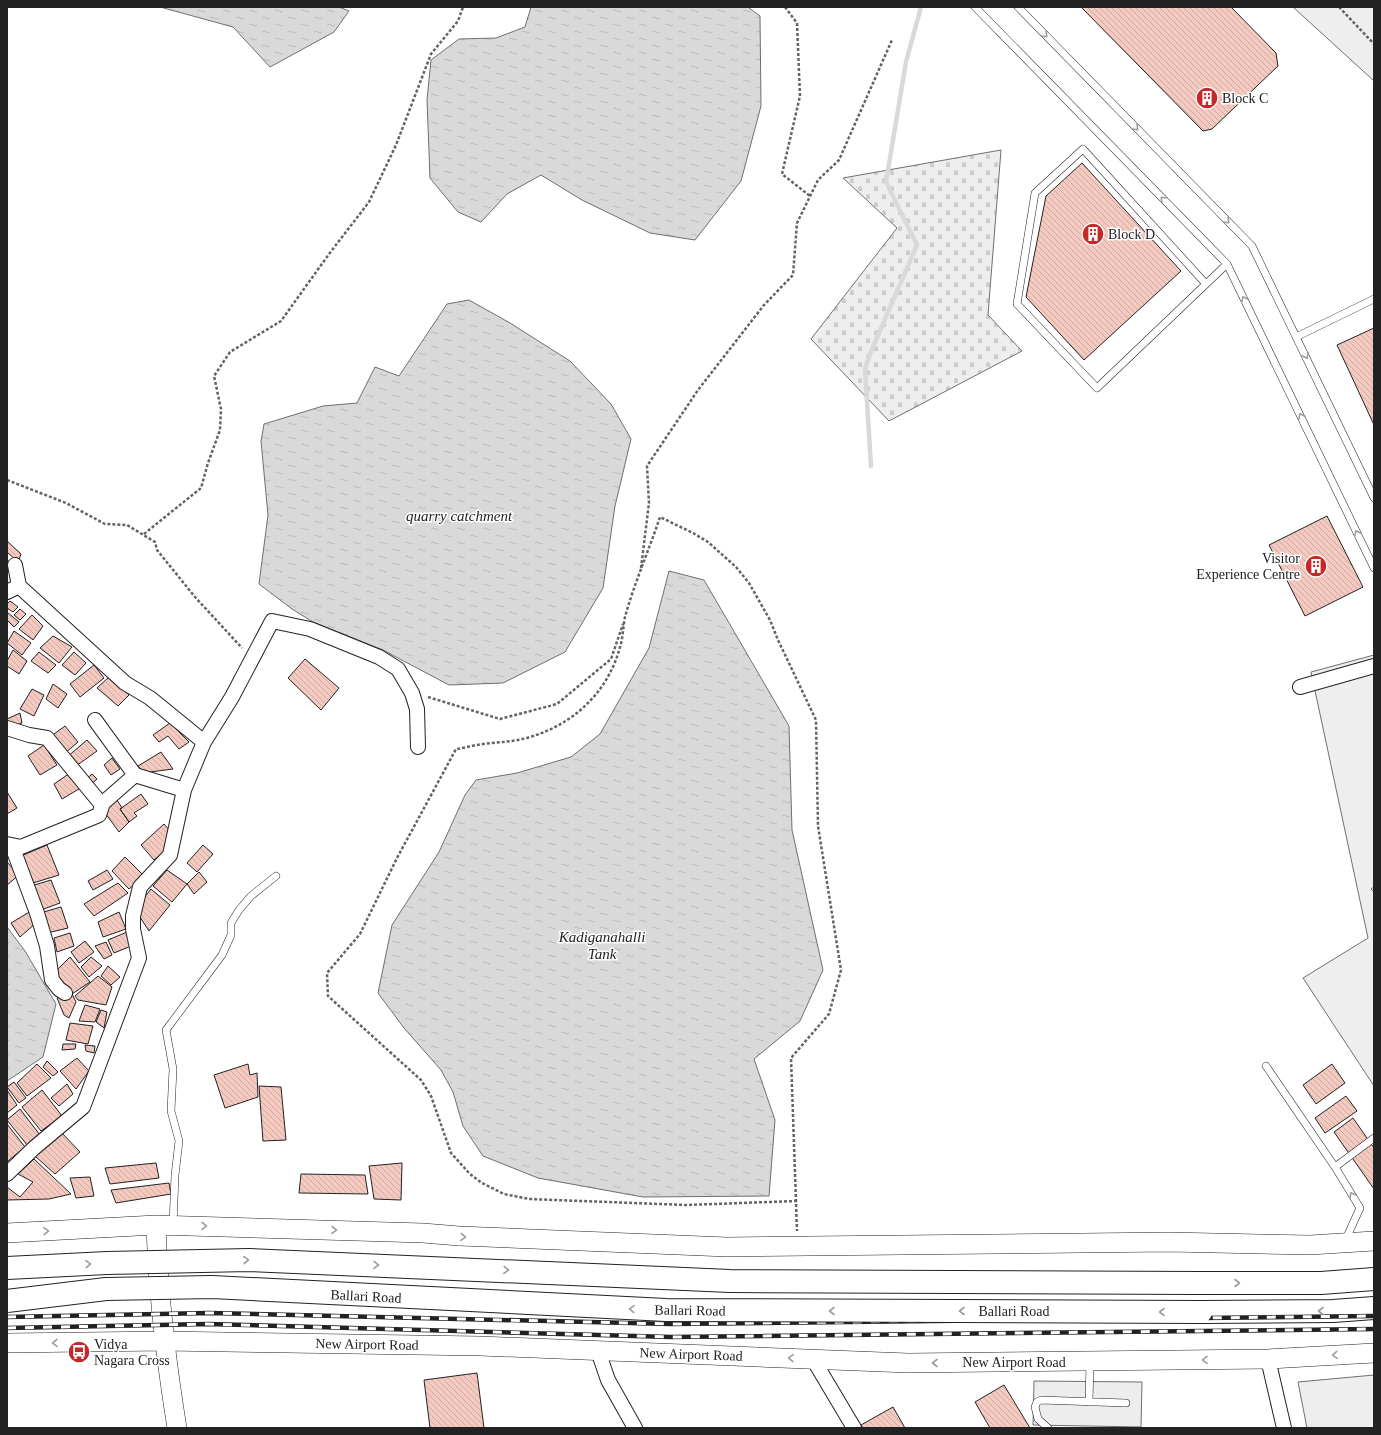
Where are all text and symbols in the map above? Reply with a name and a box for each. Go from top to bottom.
one-way arrow [1041,30,1048,38]
building icon: Block C [1194,85,1220,111]
place label: Block C [1222,91,1268,106]
one-way arrow [1131,123,1139,131]
one-way arrow [1160,196,1168,204]
one-way arrow [1222,216,1230,224]
building icon: Block D [1080,221,1106,247]
place label: Block D [1108,227,1155,242]
one-way arrow [1241,296,1249,303]
one-way arrow [1301,352,1309,360]
one-way arrow [1298,413,1305,420]
water label: quarry catchment [406,508,513,524]
one-way arrow [1354,530,1362,537]
place label: Visitor Experience Centre [1196,551,1300,582]
building icon: Visitor Experience Centre [1303,553,1329,579]
water label: Kadiganahalli Tank [558,929,645,962]
one-way arrow [1350,1192,1357,1199]
one-way arrow [201,1222,207,1230]
one-way arrow [43,1226,49,1235]
one-way arrow [331,1226,337,1234]
one-way arrow [460,1232,467,1241]
one-way arrow [243,1256,249,1264]
one-way arrow [85,1259,91,1268]
one-way arrow [373,1260,379,1269]
one-way arrow [503,1266,509,1274]
one-way arrow [1234,1279,1240,1287]
street label: Ballari Road [330,1287,402,1306]
street label: Ballari Road [654,1302,726,1319]
one-way arrow [629,1304,635,1313]
street label: Ballari Road [978,1304,1050,1319]
one-way arrow [829,1307,835,1315]
one-way arrow [959,1307,965,1315]
one-way arrow [1318,1307,1324,1315]
one-way arrow [1159,1308,1165,1316]
street label: New Airport Road [315,1336,419,1353]
place label: Vidya Nagara Cross [94,1337,170,1368]
one-way arrow [52,1338,58,1347]
bus stop icon: Vidya Nagara Cross [66,1339,92,1365]
street label: New Airport Road [639,1345,743,1364]
one-way arrow [1332,1351,1338,1360]
one-way arrow [788,1354,794,1363]
street label: New Airport Road [962,1355,1066,1370]
one-way arrow [1202,1356,1208,1364]
one-way arrow [932,1359,938,1367]

